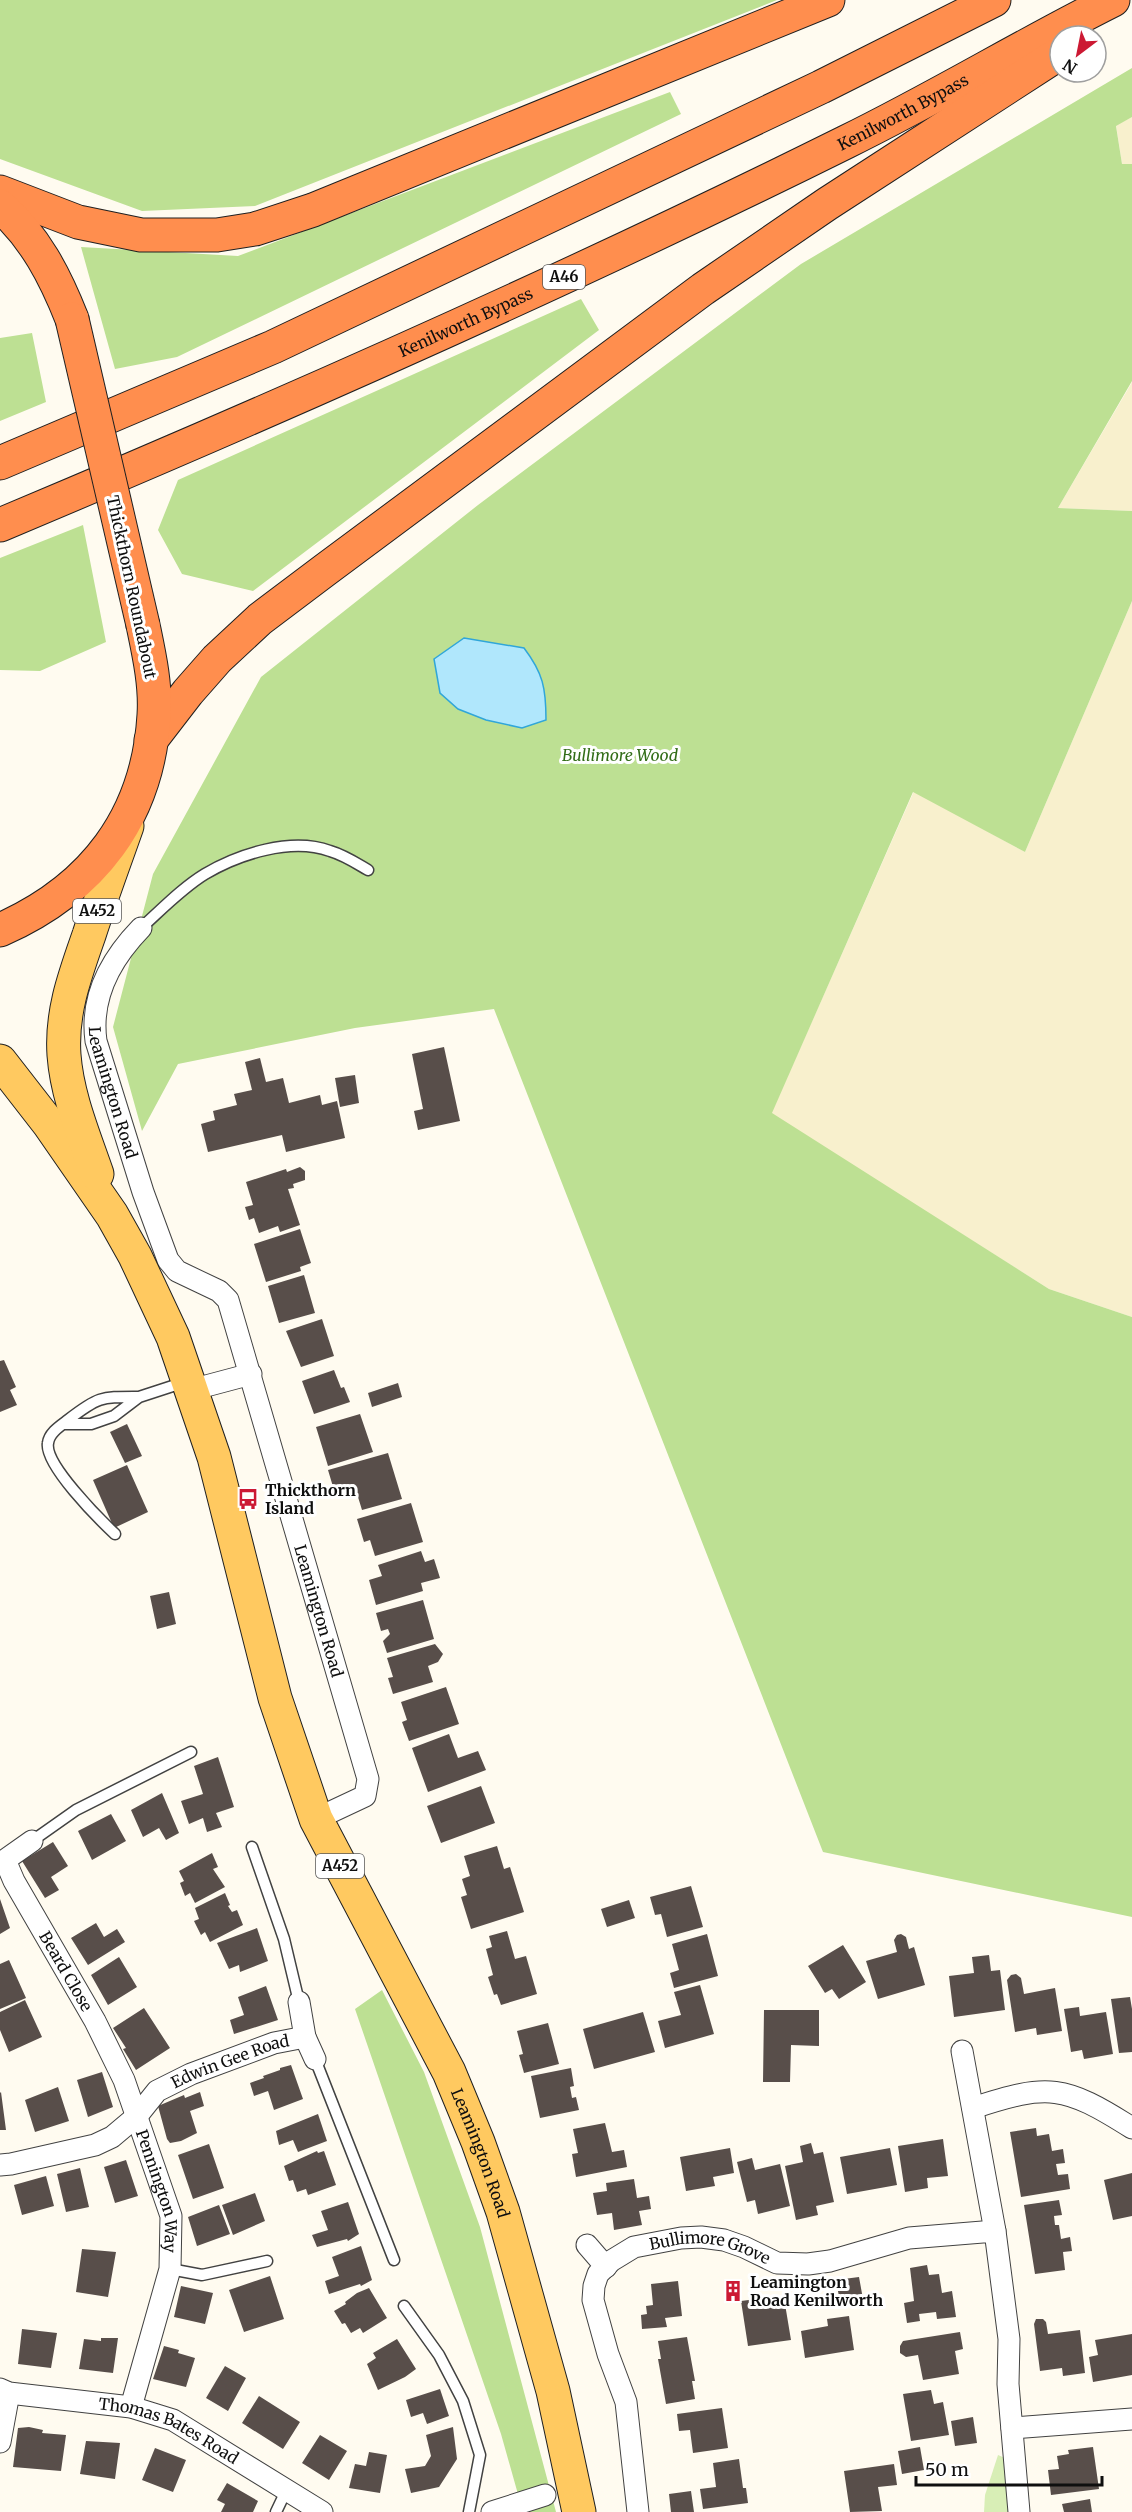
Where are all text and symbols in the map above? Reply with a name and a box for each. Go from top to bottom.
north arrow [1048,24,1108,84]
text: N [1059,55,1081,79]
street label: Kenilworth Bypass [834,69,972,155]
road number: A46 [543,265,585,289]
street label: Kenilworth Bypass [396,283,536,361]
street label: Thickthorn Roundabout [103,493,161,681]
park label: Bullimore Wood [562,745,679,765]
road number: A452 [73,899,121,923]
street label: Leamington Road [85,1026,142,1161]
place label: Thickthorn Island [265,1480,356,1518]
bus stop icon: Thickthorn Island [236,1487,260,1511]
street label: Leamington Road [290,1542,348,1680]
road number: A452 [316,1854,364,1878]
street label: Beard Close [35,1928,97,2015]
street label: Edwin Gee Road [168,2030,291,2092]
street label: Leamington Road [447,2085,514,2220]
street label: Pennington Way [132,2127,181,2253]
street label: Bullimore Grove [648,2227,774,2268]
place label: Leamington Road Kenilworth [750,2272,883,2310]
building icon: Leamington Road Kenilworth [721,2279,745,2303]
street label: Thomas Bates Road [98,2393,243,2468]
scale bar [916,2449,1102,2487]
text: 50 m [925,2458,969,2481]

